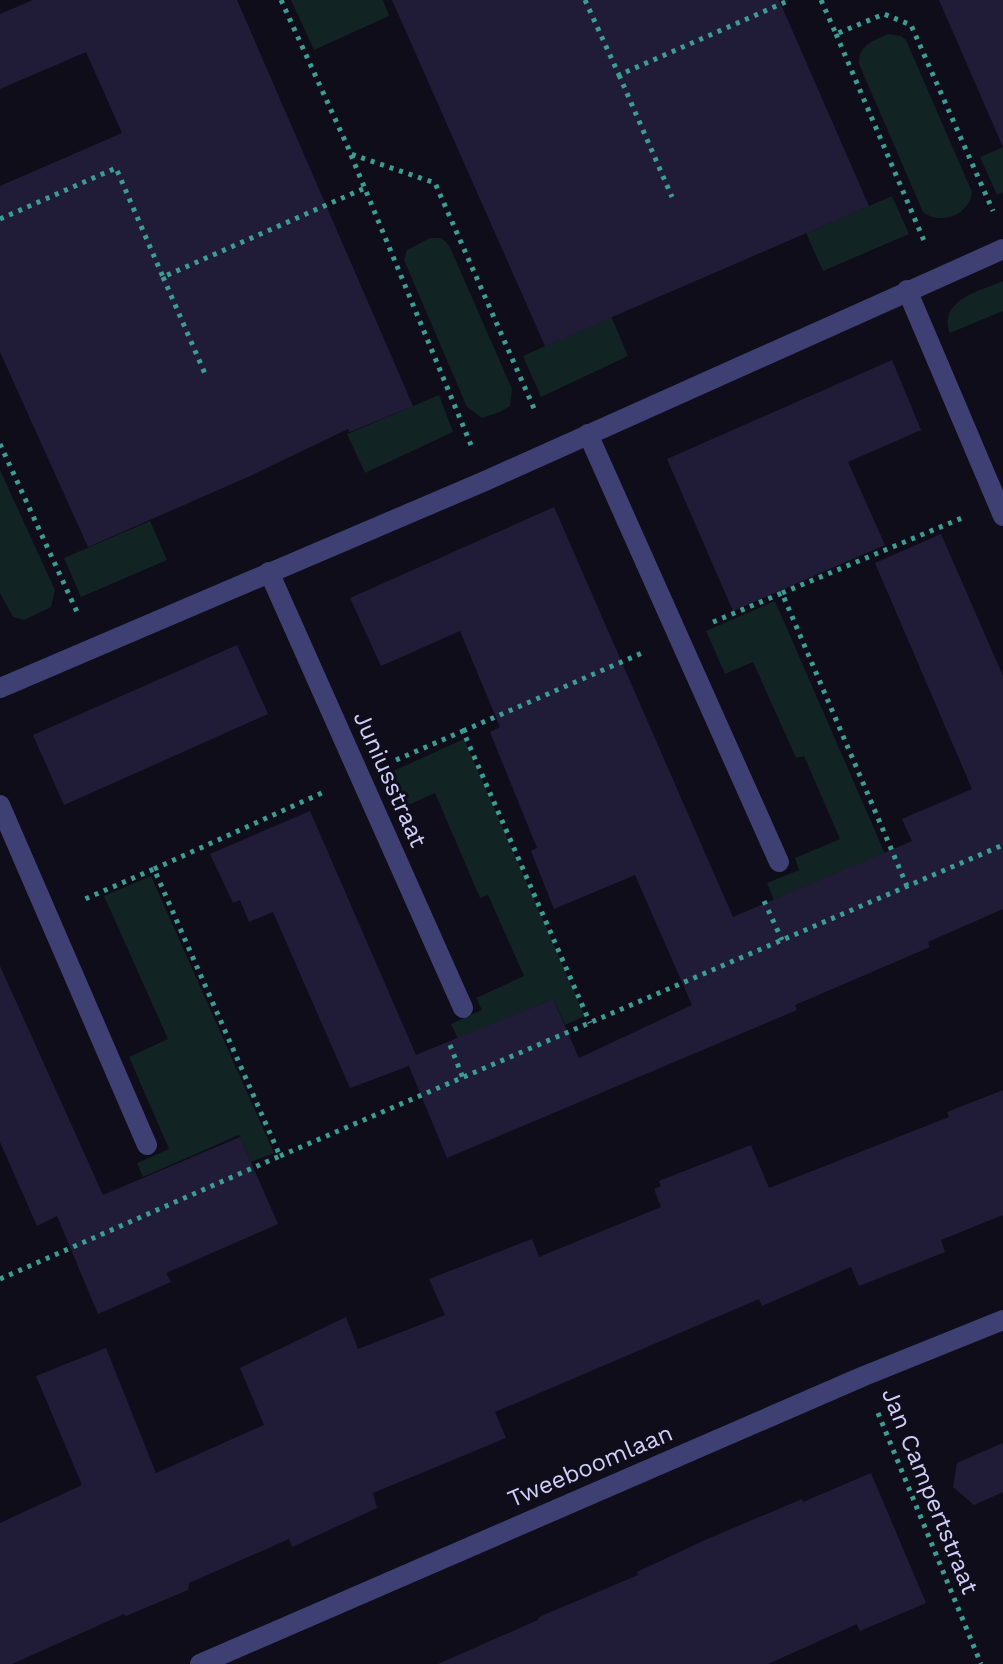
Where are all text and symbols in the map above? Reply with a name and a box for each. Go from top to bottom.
street label: Juniusstraat [348,707,432,851]
street label: Jan Campertstraat [876,1384,984,1598]
street label: Tweeboomlaan [503,1419,677,1513]

